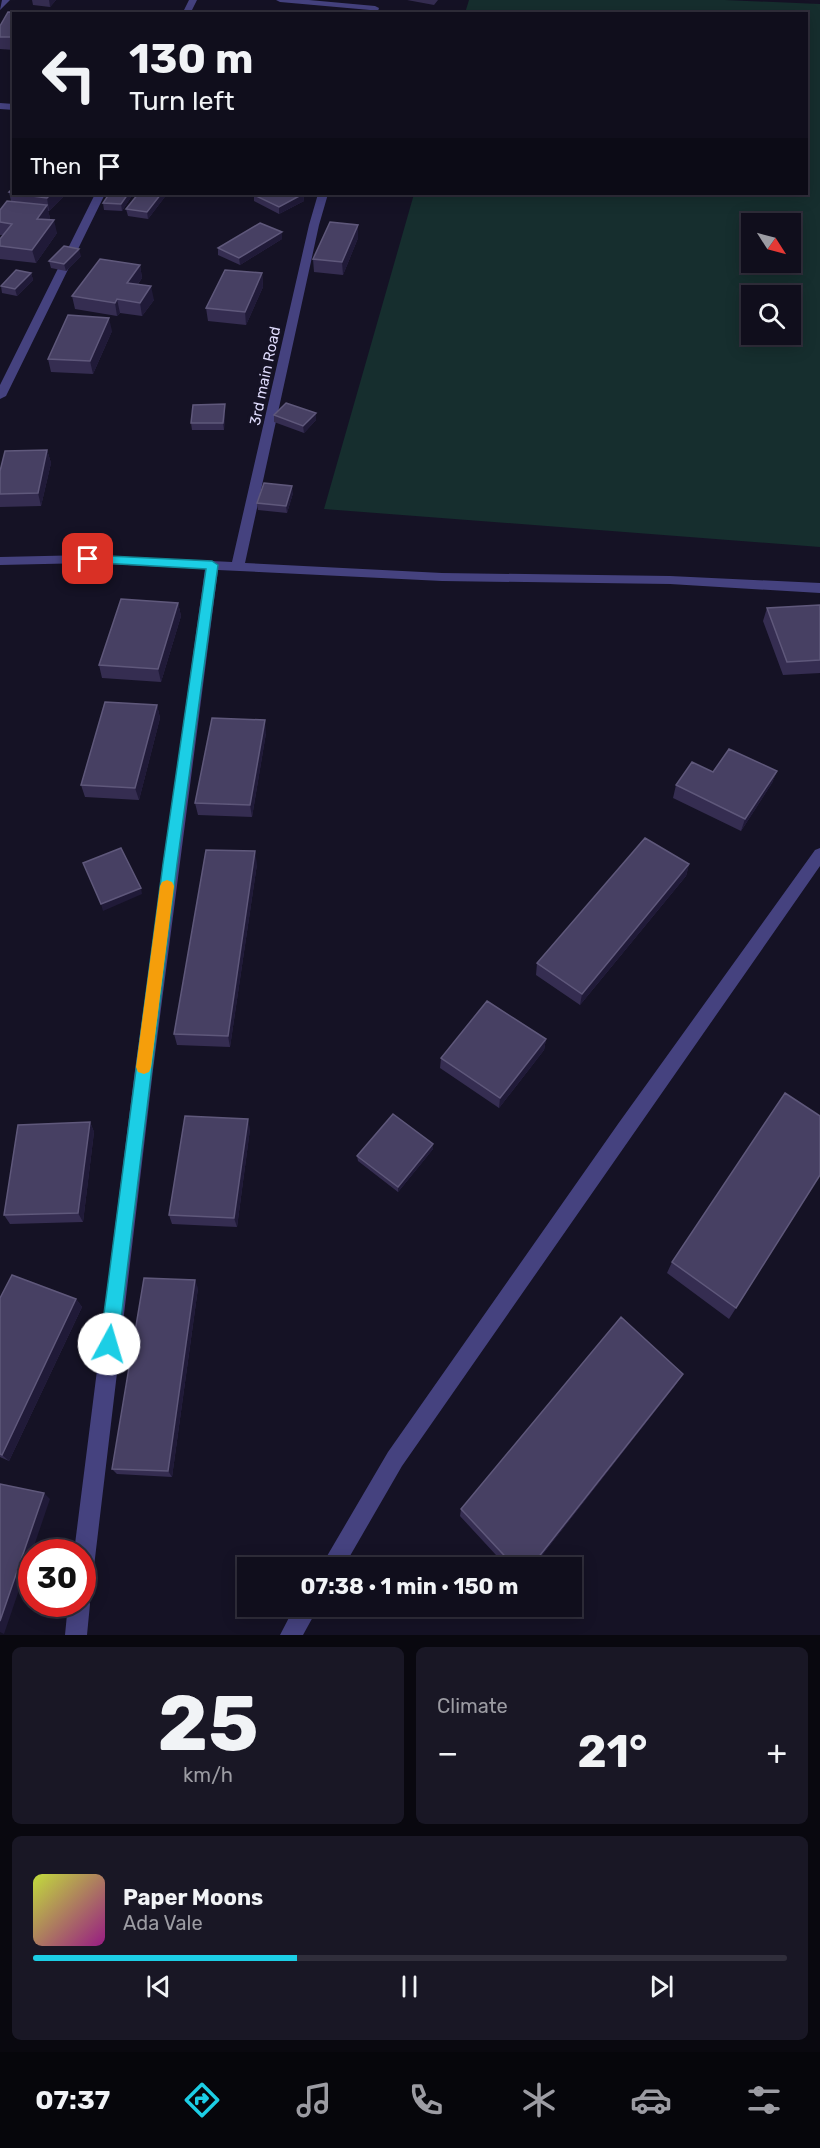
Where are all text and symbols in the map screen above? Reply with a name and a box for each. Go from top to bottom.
text: 130 m [129,34,254,84]
icon: left [30,36,108,114]
text: Turn left [129,85,234,117]
icon: arrive [93,150,126,183]
text: Then [30,153,81,180]
north arrow [741,213,801,273]
map controls [741,213,801,345]
button: search [741,285,801,345]
street label: 3rd main Road [246,325,284,427]
pin [62,533,113,584]
icon: arrive [71,542,104,575]
position arrow [77,1312,141,1376]
speed limit sign: 30 [18,1539,96,1617]
text: 07:38 · 1 min · 150 m [301,1573,518,1600]
text: 25 [157,1677,259,1770]
text: Climate [437,1694,508,1718]
text: 21° [577,1725,648,1778]
text: − [437,1733,458,1772]
text: + [766,1733,787,1772]
text: km/h [183,1763,233,1787]
text: Paper Moons [123,1884,263,1911]
text: Ada Vale [123,1911,203,1935]
icon: previous [142,1970,175,2003]
icon: pause [393,1970,426,2003]
icon: next [645,1970,678,2003]
icon: directions [181,2079,223,2121]
icon: music [293,2079,335,2121]
icon: phone [405,2079,447,2121]
icon: climate [518,2079,560,2121]
icon: car [630,2079,672,2121]
icon: filters [743,2079,785,2121]
text: 07:37 [35,2084,110,2116]

